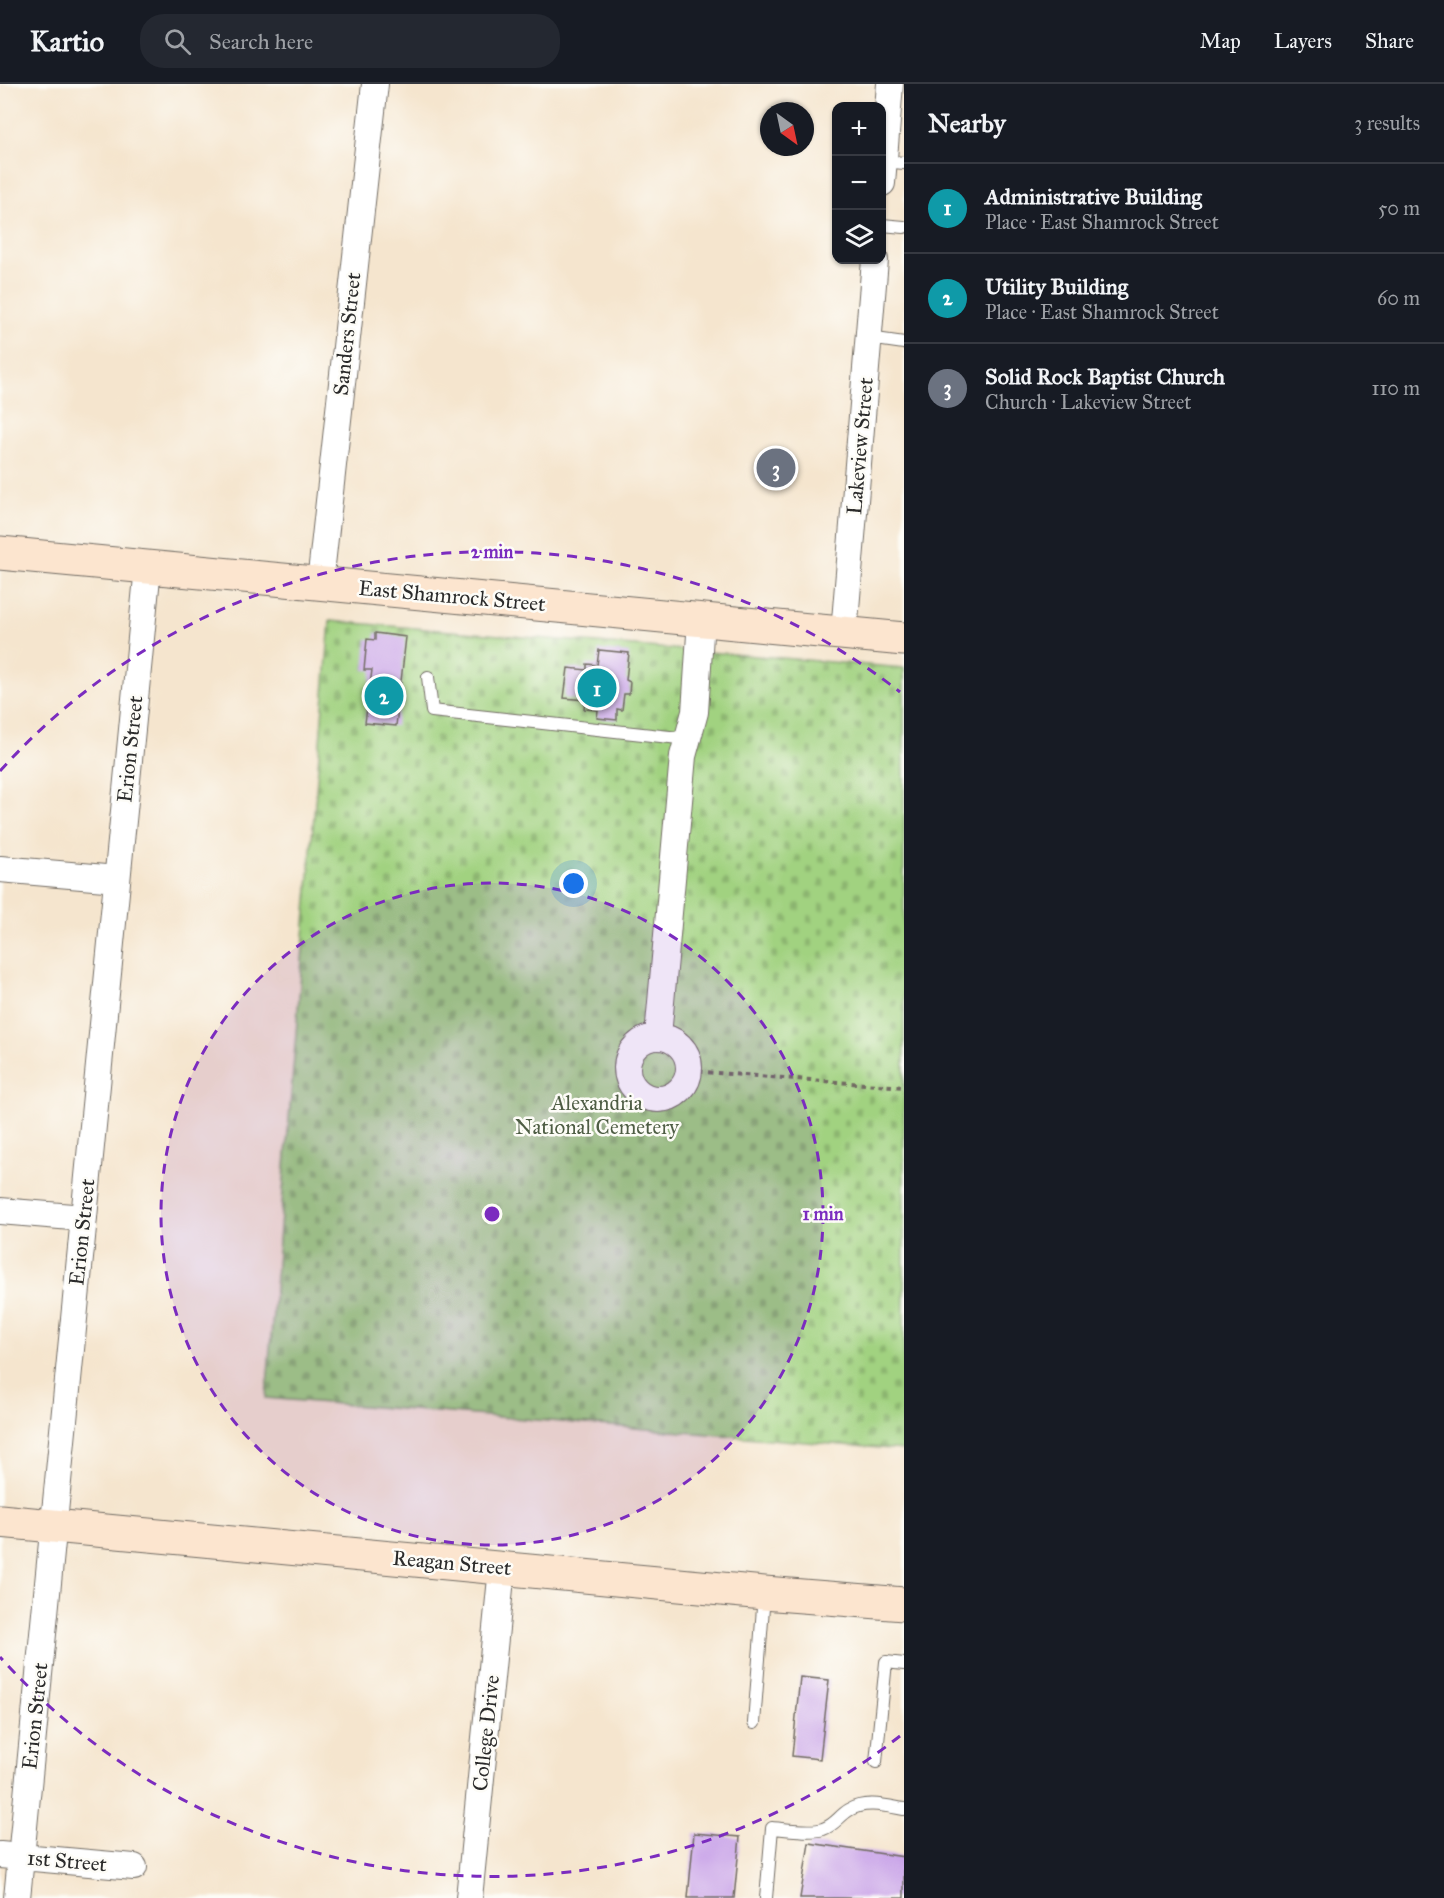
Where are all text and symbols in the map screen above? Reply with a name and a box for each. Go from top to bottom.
search box [140,14,560,68]
text: Kartio [30,24,104,59]
icon: search [161,25,194,58]
text: Search here [209,28,313,55]
text: Map [1200,28,1241,54]
text: Layers [1274,28,1332,54]
text: Share [1365,28,1414,54]
north arrow [760,102,814,156]
map controls [832,102,886,264]
button: + [832,102,886,156]
text: Nearby [928,107,1006,139]
text: 3 results [1354,111,1420,135]
button: − [832,156,886,210]
text: Administrative Building [985,183,1202,210]
text: 1 [944,196,951,220]
text: 50 m [1378,196,1420,220]
button: layers [832,210,886,264]
text: Place · East Shamrock Street [985,210,1219,234]
street label: Sanders Street [328,271,366,397]
text: Utility Building [985,273,1128,300]
text: 2 [943,286,952,310]
text: 60 m [1377,286,1420,310]
text: Place · East Shamrock Street [985,300,1219,324]
text: Solid Rock Baptist Church [985,363,1225,390]
street label: Lakeview Street [841,376,879,516]
text: 3 [944,376,952,400]
text: 110 m [1372,376,1420,400]
text: Church · Lakeview Street [985,390,1191,414]
pin: 3 [756,446,796,490]
text: 2 min [471,541,514,563]
street label: East Shamrock Street [357,575,547,617]
pin: 1 [578,666,616,710]
pin: 2 [364,674,404,718]
street label: Erion Street [111,694,149,804]
your location [559,869,588,898]
park label: Alexandria National Cemetery [515,1090,680,1140]
street label: Erion Street [63,1177,101,1287]
text: 1 min [803,1203,844,1225]
centre of rings [482,1204,502,1224]
street label: Reagan Street [392,1545,513,1581]
street label: Erion Street [16,1661,54,1771]
street label: College Drive [467,1673,505,1792]
street label: 1st Street [26,1845,109,1877]

